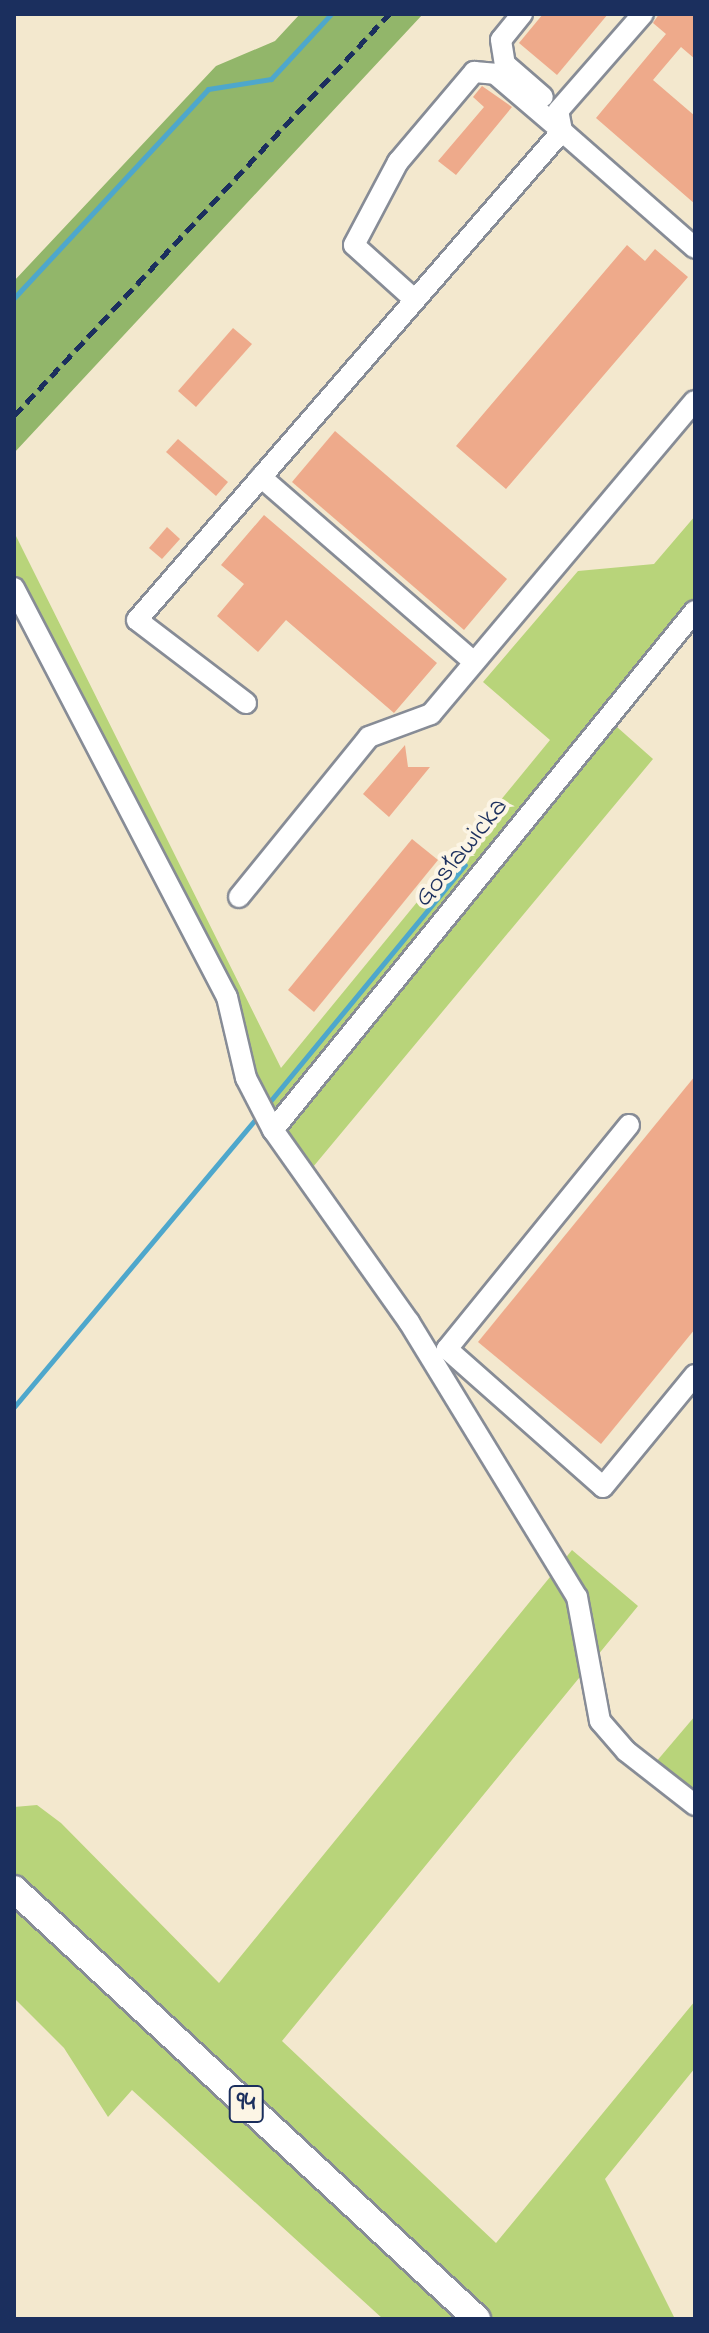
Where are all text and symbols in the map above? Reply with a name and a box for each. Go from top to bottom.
street label: Gosławicka [408,791,516,915]
road number: 94 [228,2082,264,2126]

